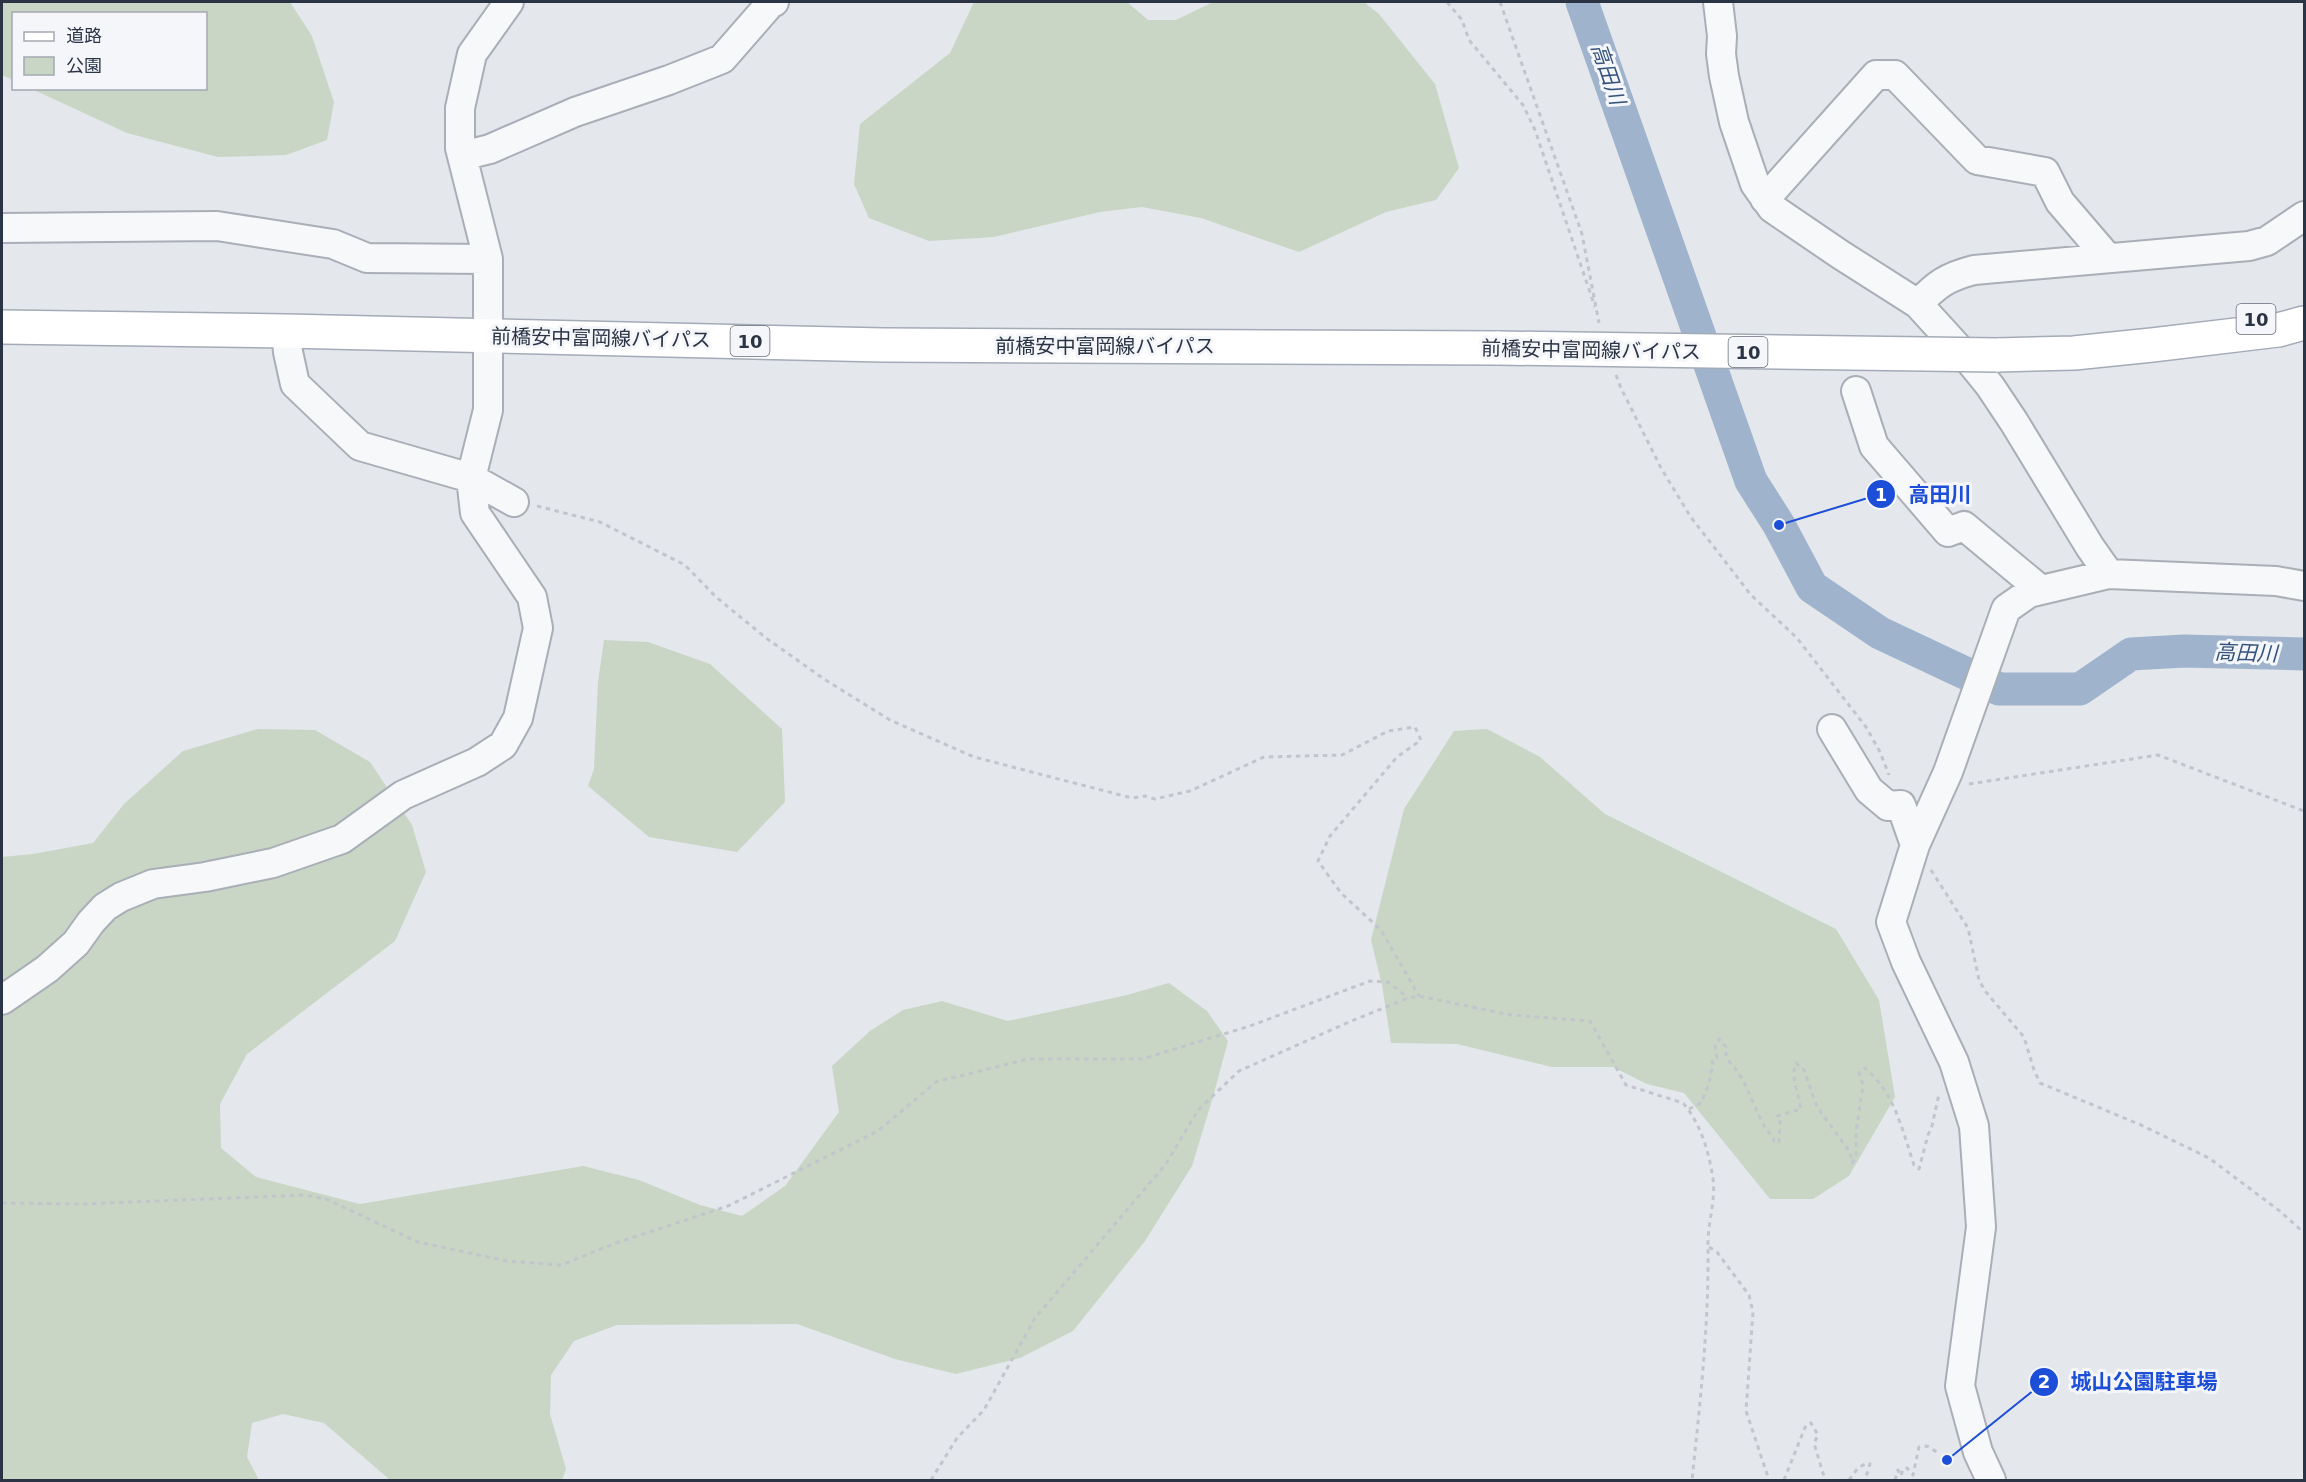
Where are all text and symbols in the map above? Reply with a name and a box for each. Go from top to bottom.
legend [12,12,207,90]
text: 道路 [66,25,102,46]
water label: 高田川 [1586,40,1630,110]
text: 公園 [66,55,102,76]
road number: 10 [2236,304,2276,334]
street label: 前橋安中富岡線バイパス [491,324,711,352]
road number: 10 [730,326,770,356]
street label: 前橋安中富岡線バイパス [995,334,1215,358]
street label: 前橋安中富岡線バイパス [1481,336,1701,364]
road number: 10 [1728,337,1768,367]
callout: 高田川 [1866,475,1983,514]
text: 高田川 [1909,483,1972,507]
text: 1 [1875,484,1887,505]
water label: 高田川 [2214,640,2280,666]
callout: 城山公園駐車場 [2029,1362,2230,1401]
text: 城山公園駐車場 [2071,1370,2218,1394]
text: 2 [2038,1371,2050,1392]

